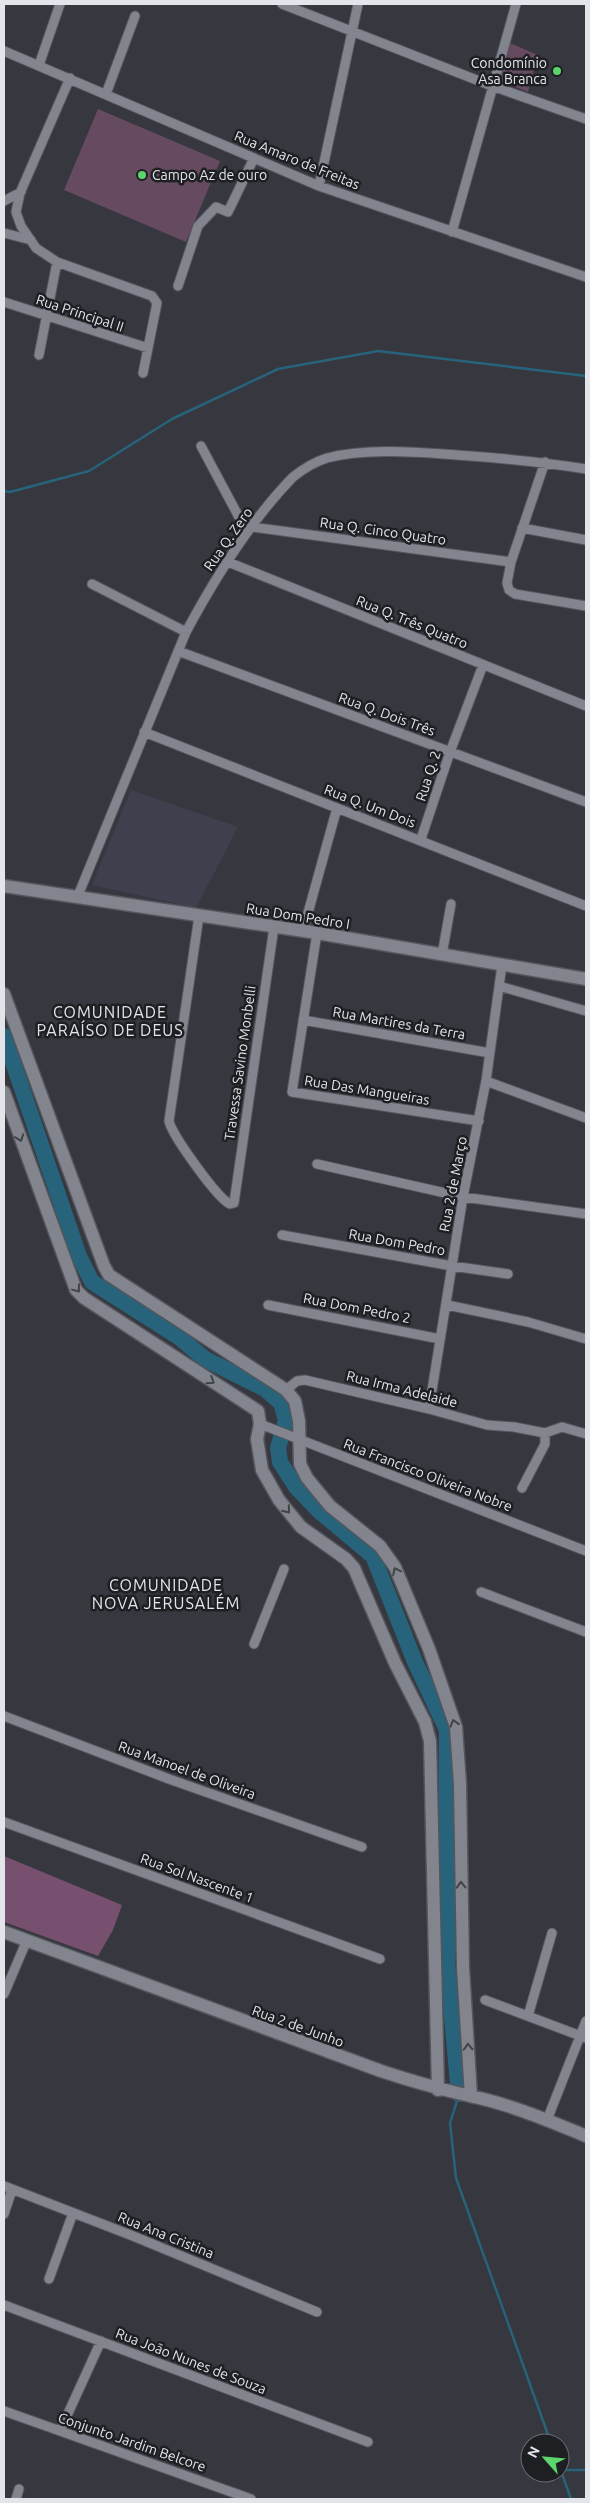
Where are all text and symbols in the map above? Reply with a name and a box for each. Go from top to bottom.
place label: Condomínio Asa Branca [471,55,547,87]
marker: Condomínio Asa Branca [551,65,563,77]
street label: Rua Amaro de Freitas [232,128,362,192]
place label: Campo Az de ouro [152,167,267,183]
marker: Campo Az de ouro [136,169,148,181]
street label: Rua Principal II [34,291,126,335]
street label: Rua Q. Zero [200,504,256,574]
street label: Rua Q. Cinco Quatro [319,514,447,548]
street label: Rua Q. Três Quatro [354,592,470,652]
street label: Rua Q. Dois Três [337,689,437,739]
street label: Rua Q. 2 [412,749,444,803]
street label: Rua Q. Um Dois [322,781,418,831]
street label: Rua Dom Pedro I [245,900,351,932]
street label: Travessa Savino Monbelli [221,985,259,1141]
district label: COMUNIDADE PARAÍSO DE DEUS [36,1003,184,1039]
street label: Rua Martires da Terra [332,1003,466,1043]
street label: Rua Das Mangueiras [303,1072,431,1108]
one-way arrow [14,1133,24,1142]
street label: Rua 2 de Março [436,1135,470,1233]
street label: Rua Dom Pedro [347,1226,447,1258]
one-way arrow [72,1284,81,1293]
street label: Rua Dom Pedro 2 [302,1290,412,1326]
street label: Rua Irma Adelaide [345,1367,459,1411]
one-way arrow [205,1375,215,1384]
street label: Rua Francisco Oliveira Nobre [341,1435,515,1515]
one-way arrow [281,1504,289,1513]
one-way arrow [392,1567,403,1576]
district label: COMUNIDADE NOVA JERUSALÉM [92,1576,240,1612]
one-way arrow [450,1719,460,1728]
street label: Rua Manoel de Oliveira [116,1738,258,1802]
street label: Rua Sol Nascente 1 [138,1850,256,1906]
one-way arrow [456,1881,467,1889]
street label: Rua 2 de Junho [250,2002,346,2050]
one-way arrow [462,2043,473,2051]
street label: Rua Ana Cristina [116,2208,216,2262]
street label: Rua João Nunes de Souza [113,2325,269,2397]
street label: Conjunto Jardim Belcore [56,2409,208,2475]
north arrow [520,2433,570,2483]
text: N [524,2444,543,2460]

